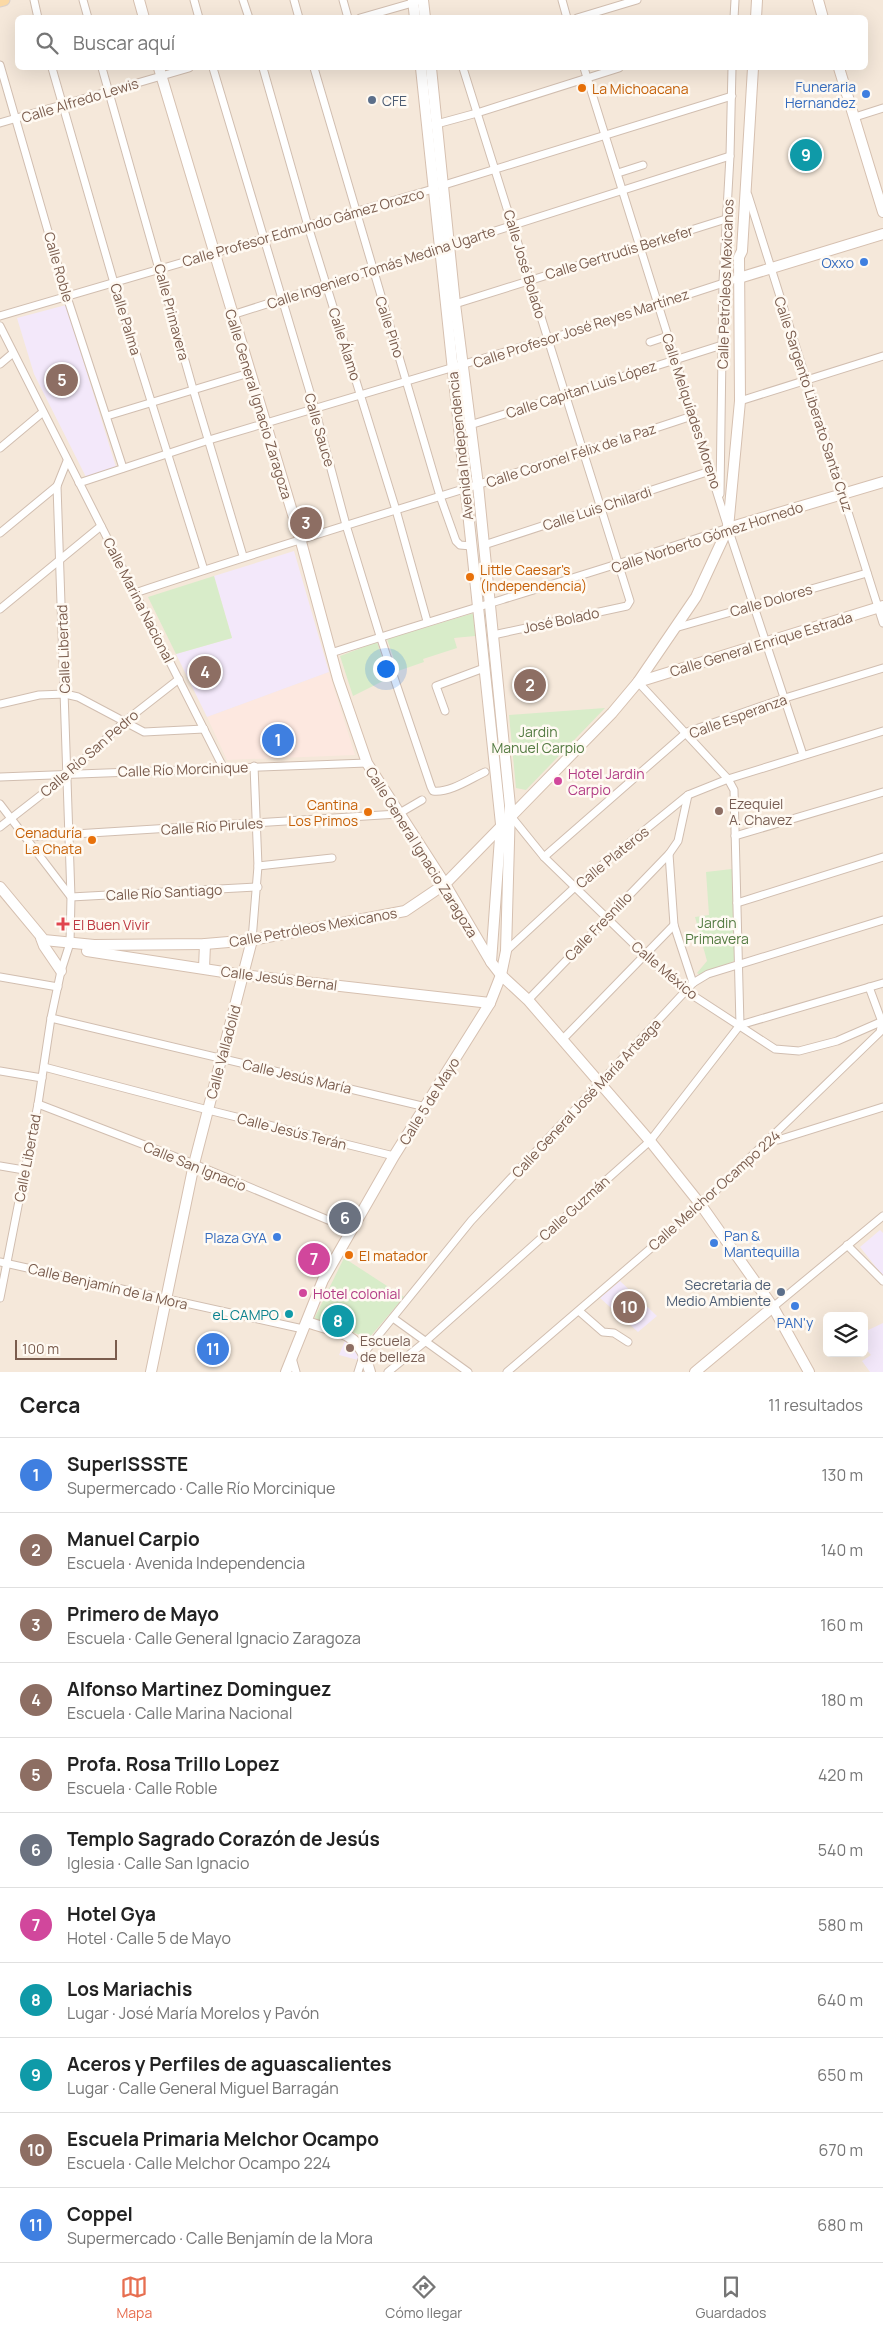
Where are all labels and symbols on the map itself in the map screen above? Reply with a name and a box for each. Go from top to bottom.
street label: Calle Alfredo Lewis [19,73,141,127]
place label: Funeraria Hernandez [785,77,856,112]
place label: La Michoacana [592,79,688,98]
marker: La Michoacana [576,82,588,94]
marker: Funeraria Hernandez [860,88,872,100]
place label: CFE [382,91,407,110]
marker: CFE [366,94,378,106]
pin: 9 [790,136,822,174]
street label: Calle Profesor Edmundo Gámez Orozco [180,183,426,271]
street label: Calle Petróleos Mexicanos [713,199,737,369]
street label: Calle José Bolado [499,207,551,321]
street label: Calle Gertrudis Berkefer [543,220,695,284]
street label: Calle Ingeniero Tomás Medina Ugarte [264,221,498,313]
street label: Calle Roble [40,230,78,304]
place label: Oxxo [821,253,854,272]
marker: Oxxo [858,256,870,268]
street label: Calle Primavera [150,262,194,362]
street label: Calle Palma [106,281,146,357]
street label: Calle Profesor José Reyes Martínez [471,284,691,372]
street label: Calle Pino [371,294,409,360]
street label: Calle Sargento Liberato Santa Cruz [770,294,858,514]
street label: Calle Álamo [324,305,366,383]
street label: Calle General Ignacio Zaragoza [221,307,297,501]
street label: Calle Melquíades Moreno [658,331,726,491]
street label: Calle Capitan Luis López [503,356,659,422]
pin: 5 [46,361,78,399]
street label: Avenida Independencia [443,371,477,521]
street label: Calle Sauce [300,391,340,469]
street label: Calle Coronel Félix de la Paz [484,419,658,491]
street label: Calle Luis Chilardi [540,481,654,535]
street label: Calle Norberto Gómez Hornedo [609,497,805,577]
pin: 3 [290,504,322,542]
street label: Calle Marina Nacional [99,534,179,666]
place label: Little Caesar's (Independencia) [480,560,587,595]
marker: Little Caesar's (Independencia) [464,571,476,583]
street label: Calle Dolores [728,579,814,621]
street label: José Bolado [521,603,601,637]
street label: Calle Libertad [52,604,74,694]
street label: Calle General Enrique Estrada [667,607,855,681]
pin: 4 [189,653,221,691]
your location [373,656,399,682]
pin: 2 [514,666,546,704]
street label: Calle Esperanza [686,690,790,742]
street label: Calle Río San Pedro [36,705,142,801]
pin: 1 [262,721,294,759]
park label: Jardin Manuel Carpio [491,722,585,757]
street label: Calle Río Morcinique [117,757,249,781]
street label: Calle General Ignacio Zaragoza [362,763,482,941]
place label: Hotel Jardin Carpio [568,764,645,799]
marker: Hotel Jardin Carpio [552,775,564,787]
place label: Ezequiel A. Chavez [729,794,792,829]
place label: Cantina Los Primos [288,795,358,830]
marker: Ezequiel A. Chavez [713,805,725,817]
marker: Cantina Los Primos [362,806,374,818]
street label: Calle Río Pirules [160,813,264,839]
street label: Calle Plateros [572,822,652,892]
place label: Cenaduría La Chata [15,823,82,858]
marker: Cenaduría La Chata [86,834,98,846]
street label: Calle Río Santiago [105,879,223,905]
street label: Calle Fresnillo [560,887,636,965]
street label: Calle Petróleos Mexicanos [228,903,398,951]
park label: Jardin Primavera [685,913,749,948]
place label: El Buen Vivir [73,915,150,934]
marker: El Buen Vivir [57,918,69,930]
street label: Calle México [628,937,702,1003]
street label: Calle Jesús Bernal [220,961,338,995]
street label: Calle Valladolid [201,1003,245,1101]
street label: Calle General José María Arteaga [507,1014,665,1182]
street label: Calle Jesús María [241,1054,353,1098]
street label: Calle 5 de Mayo [394,1054,464,1148]
street label: Calle Jesús Terán [235,1108,349,1154]
street label: Calle Libertad [9,1113,45,1203]
street label: Calle Melchor Ocampo 224 [644,1126,784,1254]
street label: Calle San Ignacio [141,1137,249,1195]
street label: Calle Guzmán [535,1171,613,1245]
pin: 6 [329,1199,361,1237]
place label: Pan & Mantequilla [724,1226,800,1261]
place label: Plaza GYA [205,1228,267,1247]
marker: Plaza GYA [271,1231,283,1243]
marker: Pan & Mantequilla [708,1237,720,1249]
pin: 7 [298,1240,330,1278]
place label: El matador [359,1246,428,1265]
marker: El matador [343,1249,355,1261]
street label: Calle Benjamín de la Mora [26,1258,190,1314]
place label: Secretaria de Medio Ambiente [666,1275,771,1310]
place label: Hotel colonial [313,1284,400,1303]
marker: Secretaria de Medio Ambiente [775,1286,787,1298]
marker: Hotel colonial [297,1287,309,1299]
pin: 10 [613,1288,645,1326]
marker: PAN'y [789,1300,801,1312]
pin: 8 [322,1302,354,1340]
place label: eL CAMPO [213,1305,279,1324]
marker: eL CAMPO [283,1308,295,1320]
place label: PAN'y [777,1313,814,1332]
pin: 11 [197,1330,229,1368]
place label: Escuela de belleza [360,1331,425,1366]
scale bar [15,1337,118,1360]
marker: Escuela de belleza [344,1342,356,1354]

